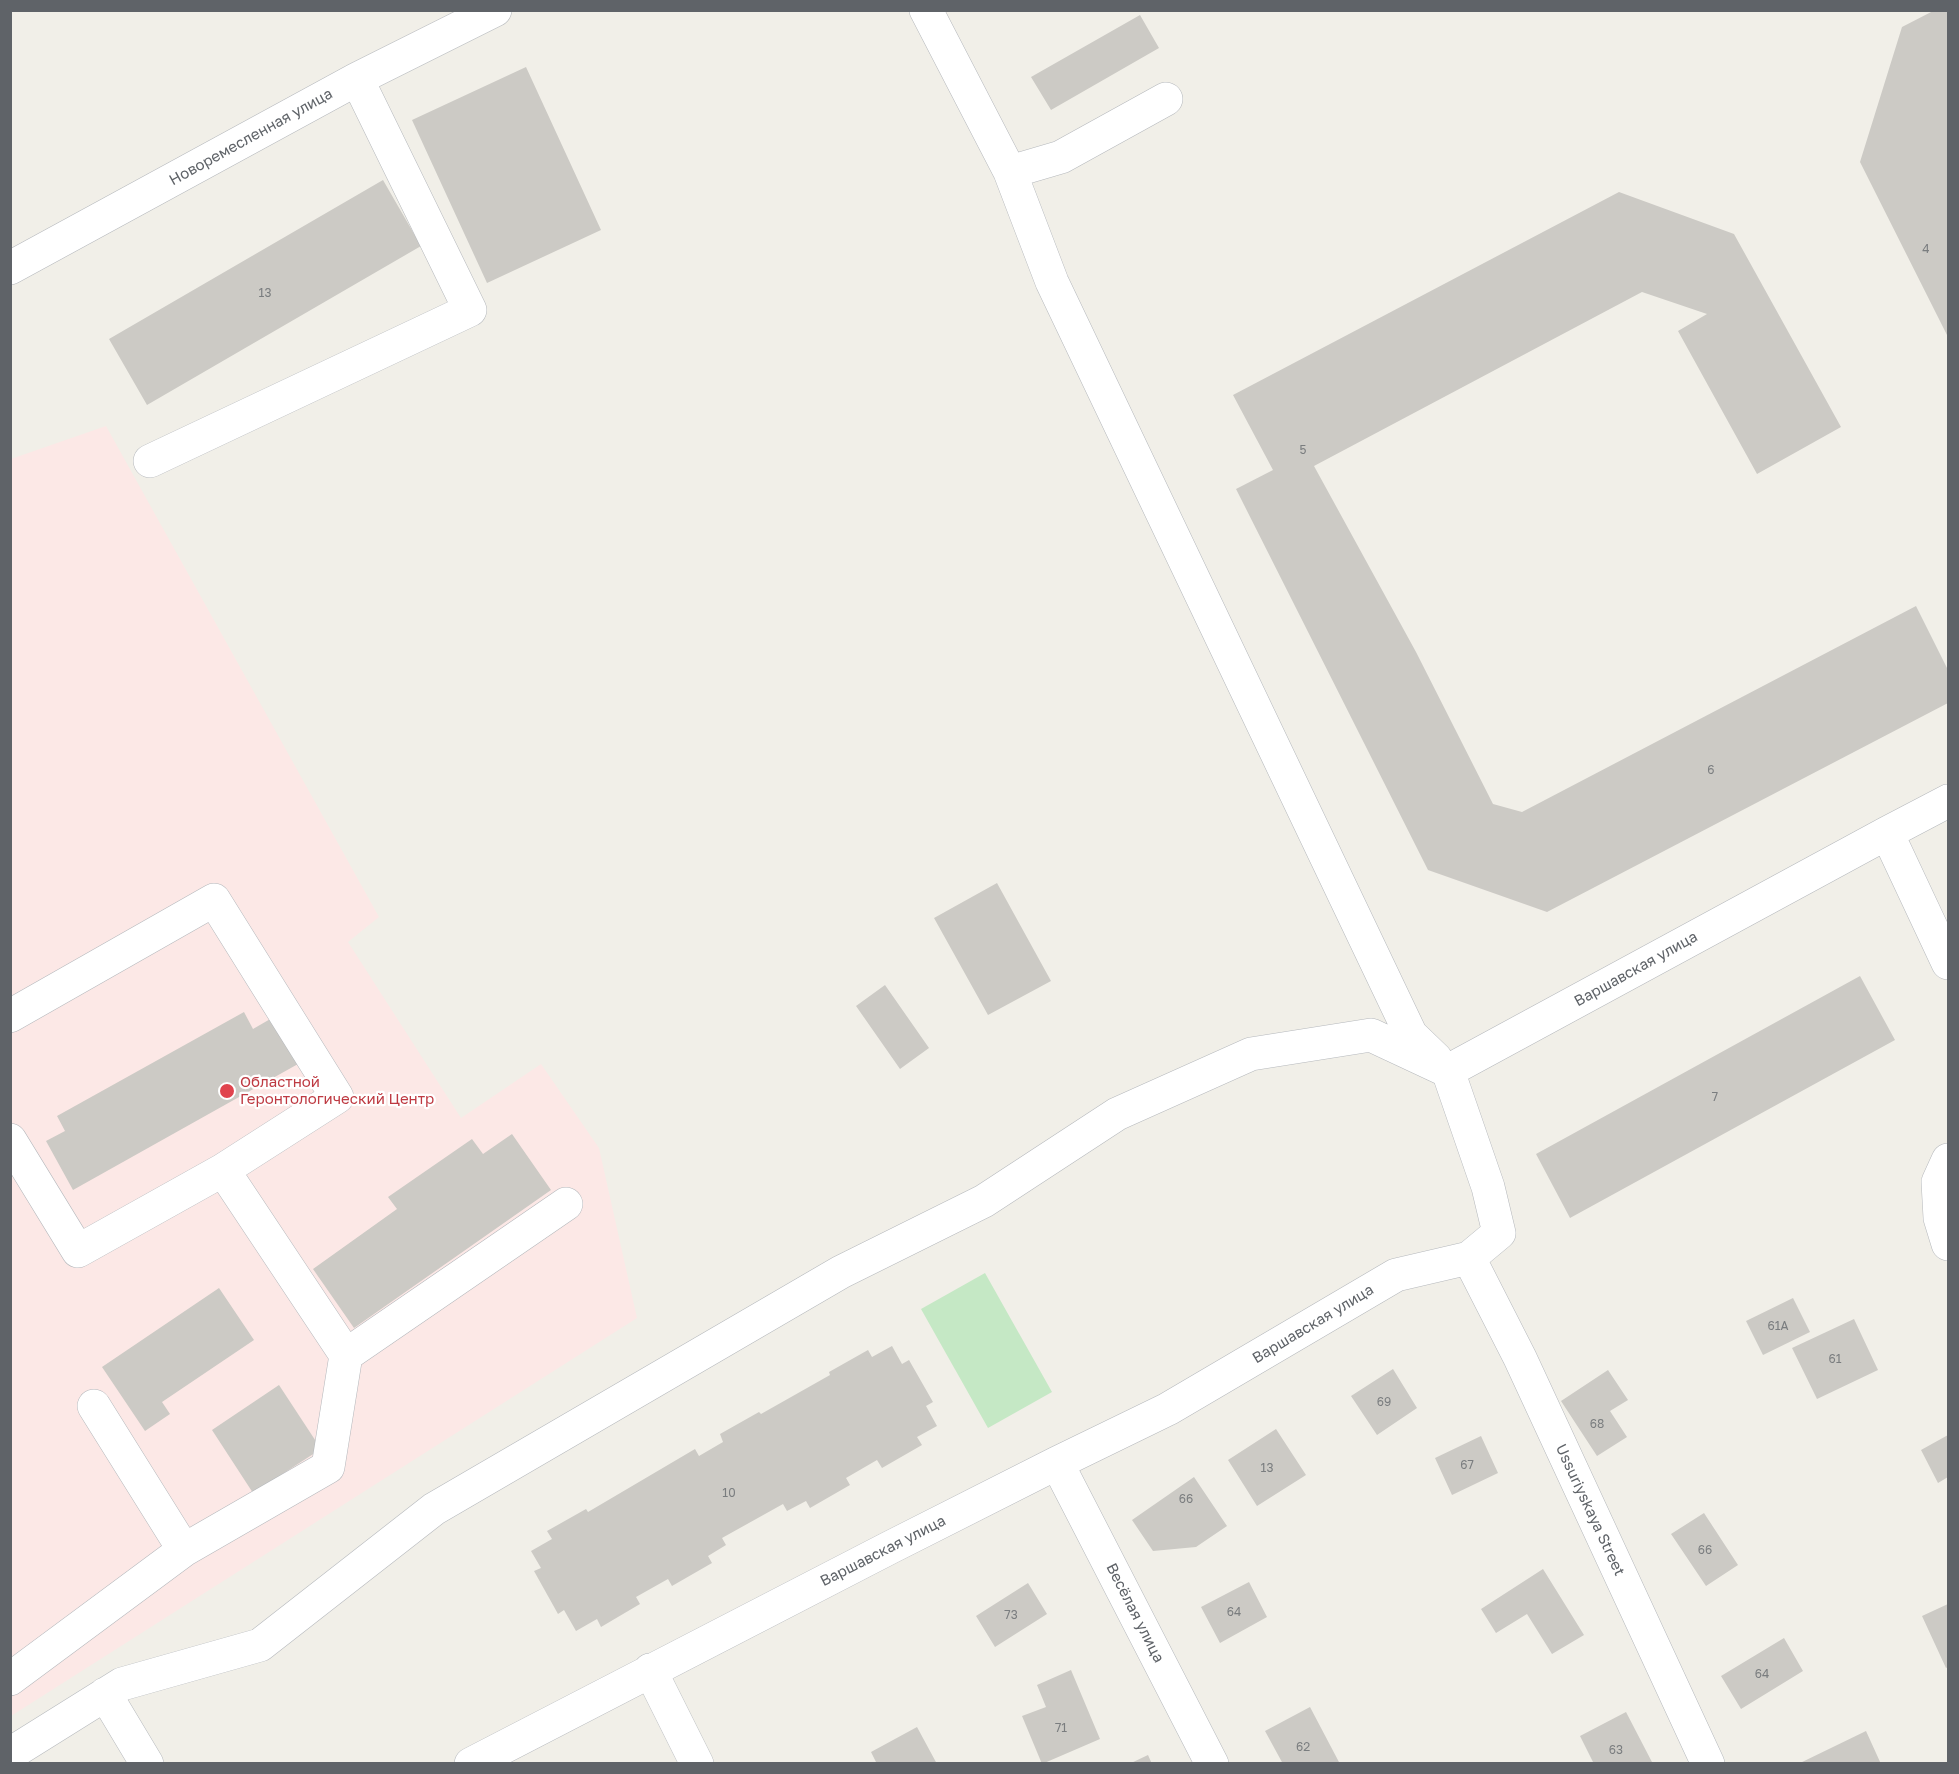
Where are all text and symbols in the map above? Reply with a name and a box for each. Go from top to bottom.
street label: Новоремесленная улица [166,85,336,189]
house number: 4 [1922,242,1930,256]
house number: 13 [259,286,271,300]
house number: 5 [1300,443,1306,457]
house number: 6 [1707,763,1715,777]
street label: Варшавская улица [1571,928,1701,1010]
place label: Областной Геронтологический Центр [240,1073,434,1108]
marker: Областной Геронтологический Центр [218,1082,236,1100]
house number: 7 [1712,1090,1718,1104]
street label: Варшавская улица [1249,1281,1377,1367]
house number: 61А [1767,1319,1789,1333]
house number: 61 [1828,1352,1842,1366]
house number: 69 [1377,1395,1391,1409]
house number: 68 [1590,1417,1604,1431]
street label: Ussuriyskaya Street [1552,1441,1628,1579]
house number: 67 [1460,1458,1474,1472]
house number: 13 [1261,1461,1273,1475]
house number: 10 [722,1486,736,1500]
house number: 66 [1179,1492,1193,1506]
street label: Варшавская улица [817,1512,949,1590]
house number: 66 [1698,1543,1712,1557]
street label: Весёлая улица [1102,1560,1168,1666]
house number: 64 [1227,1605,1241,1619]
house number: 73 [1004,1608,1018,1622]
house number: 64 [1755,1667,1769,1681]
house number: 71 [1055,1721,1067,1735]
house number: 62 [1296,1740,1310,1754]
house number: 63 [1609,1743,1623,1757]

